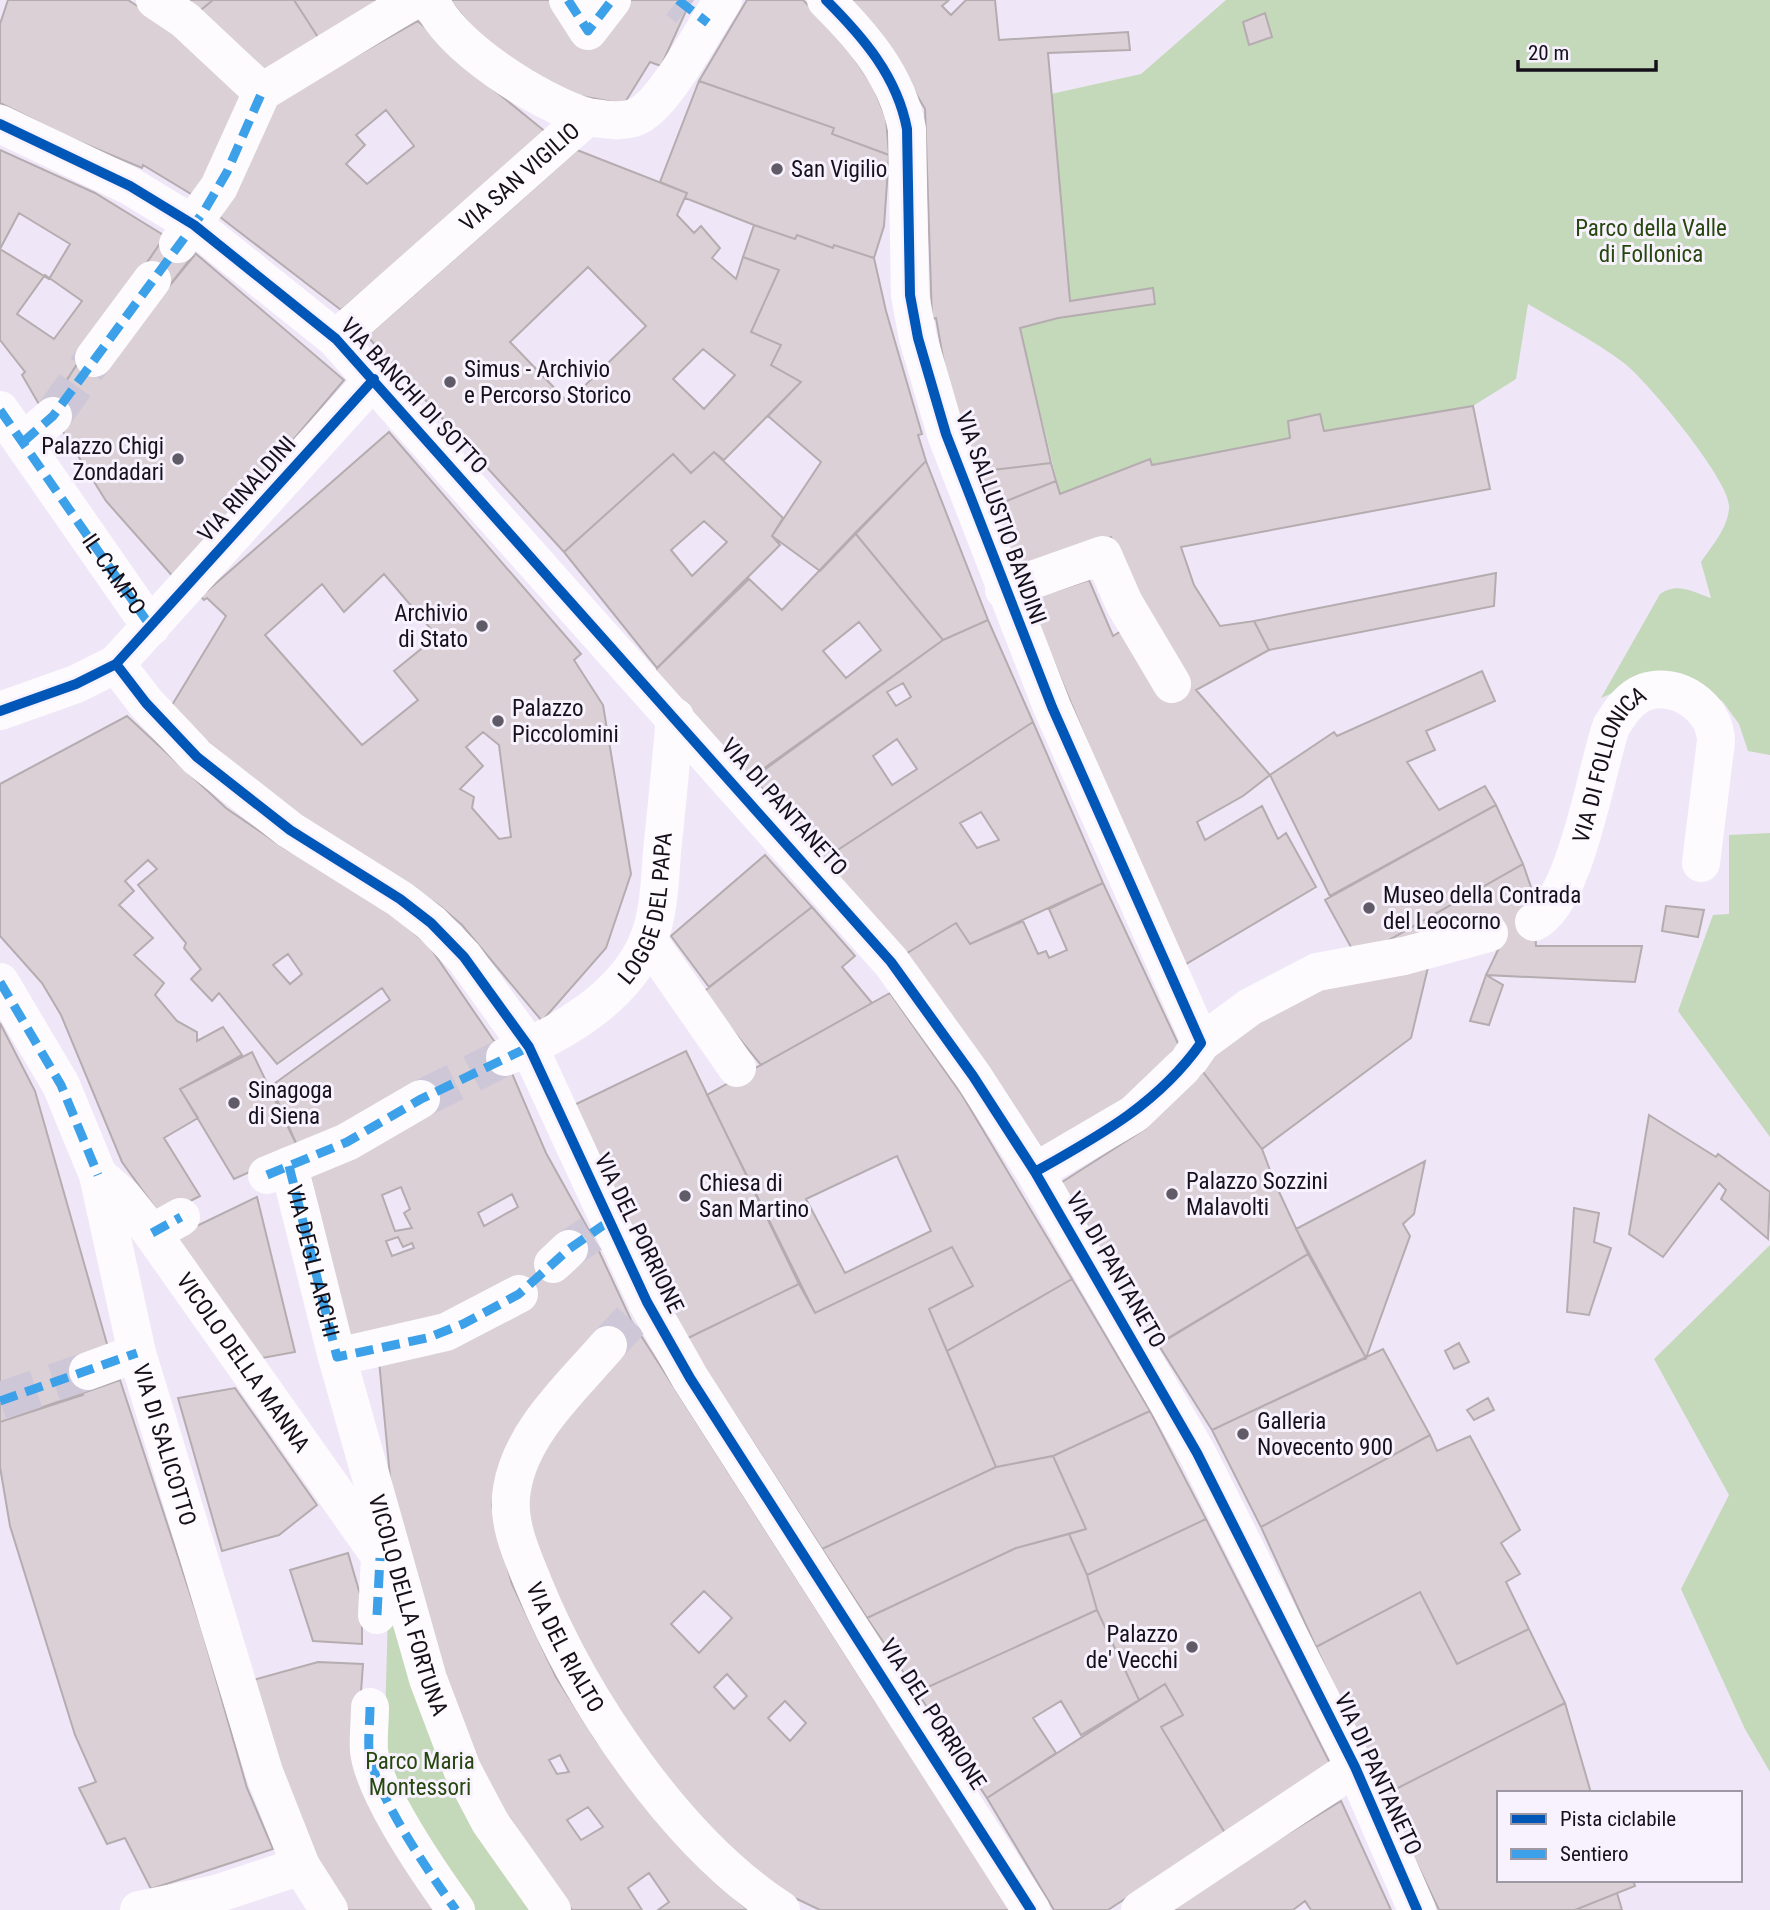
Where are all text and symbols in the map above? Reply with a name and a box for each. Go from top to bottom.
scale bar [1518,28,1656,72]
text: 20 m [1528,41,1569,65]
street label: VIA SAN VIGILIO [454,117,585,237]
place label: San Vigilio [791,156,887,183]
marker: San Vigilio [769,161,785,177]
park label: Parco della Valle di Follonica [1575,215,1727,268]
street label: VIA BANCHI DI SOTTO [335,313,493,479]
place label: Simus - Archivio e Percorso Storico [464,356,631,409]
marker: Simus - Archivio e Percorso Storico [442,374,458,390]
street label: VIA SALLUSTIO BANDINI [950,408,1052,628]
street label: VIA RINALDINI [193,431,301,547]
place label: Palazzo Chigi Zondadari [41,433,164,486]
marker: Palazzo Chigi Zondadari [170,451,186,467]
street label: IL CAMPO [77,529,152,620]
place label: Archivio di Stato [394,600,468,653]
marker: Archivio di Stato [474,618,490,634]
street label: VIA DI FOLLONICA [1567,680,1651,846]
place label: Palazzo Piccolomini [512,695,619,748]
marker: Palazzo Piccolomini [490,713,506,729]
street label: VIA DI PANTANETO [715,733,853,881]
street label: LOGGE DEL PAPA [612,831,677,990]
place label: Museo della Contrada del Leocorno [1383,882,1581,935]
marker: Museo della Contrada del Leocorno [1361,900,1377,916]
place label: Sinagoga di Siena [248,1077,333,1130]
marker: Sinagoga di Siena [226,1095,242,1111]
street label: VIA DEL PORRIONE [589,1149,689,1317]
place label: Palazzo Sozzini Malavolti [1186,1168,1328,1221]
place label: Chiesa di San Martino [699,1170,809,1223]
street label: VIA DEGLI ARCHI [281,1182,345,1340]
marker: Palazzo Sozzini Malavolti [1164,1186,1180,1202]
street label: VIA DI PANTANETO [1060,1187,1172,1353]
marker: Chiesa di San Martino [677,1188,693,1204]
street label: VICOLO DELLA MANNA [171,1268,316,1457]
street label: VIA DI SALICOTTO [128,1360,202,1529]
place label: Galleria Novecento 900 [1257,1408,1393,1461]
marker: Galleria Novecento 900 [1235,1426,1251,1442]
street label: VICOLO DELLA FORTUNA [363,1492,454,1719]
street label: VIA DEL RIALTO [521,1578,610,1717]
place label: Palazzo de' Vecchi [1086,1621,1178,1674]
street label: VIA DEL PORRIONE [874,1634,992,1794]
marker: Palazzo de' Vecchi [1184,1639,1200,1655]
street label: VIA DI PANTANETO [1329,1689,1427,1859]
park label: Parco Maria Montessori [365,1748,475,1801]
legend [1497,1791,1742,1882]
text: Pista ciclabile [1560,1807,1676,1831]
text: Sentiero [1560,1842,1629,1866]

